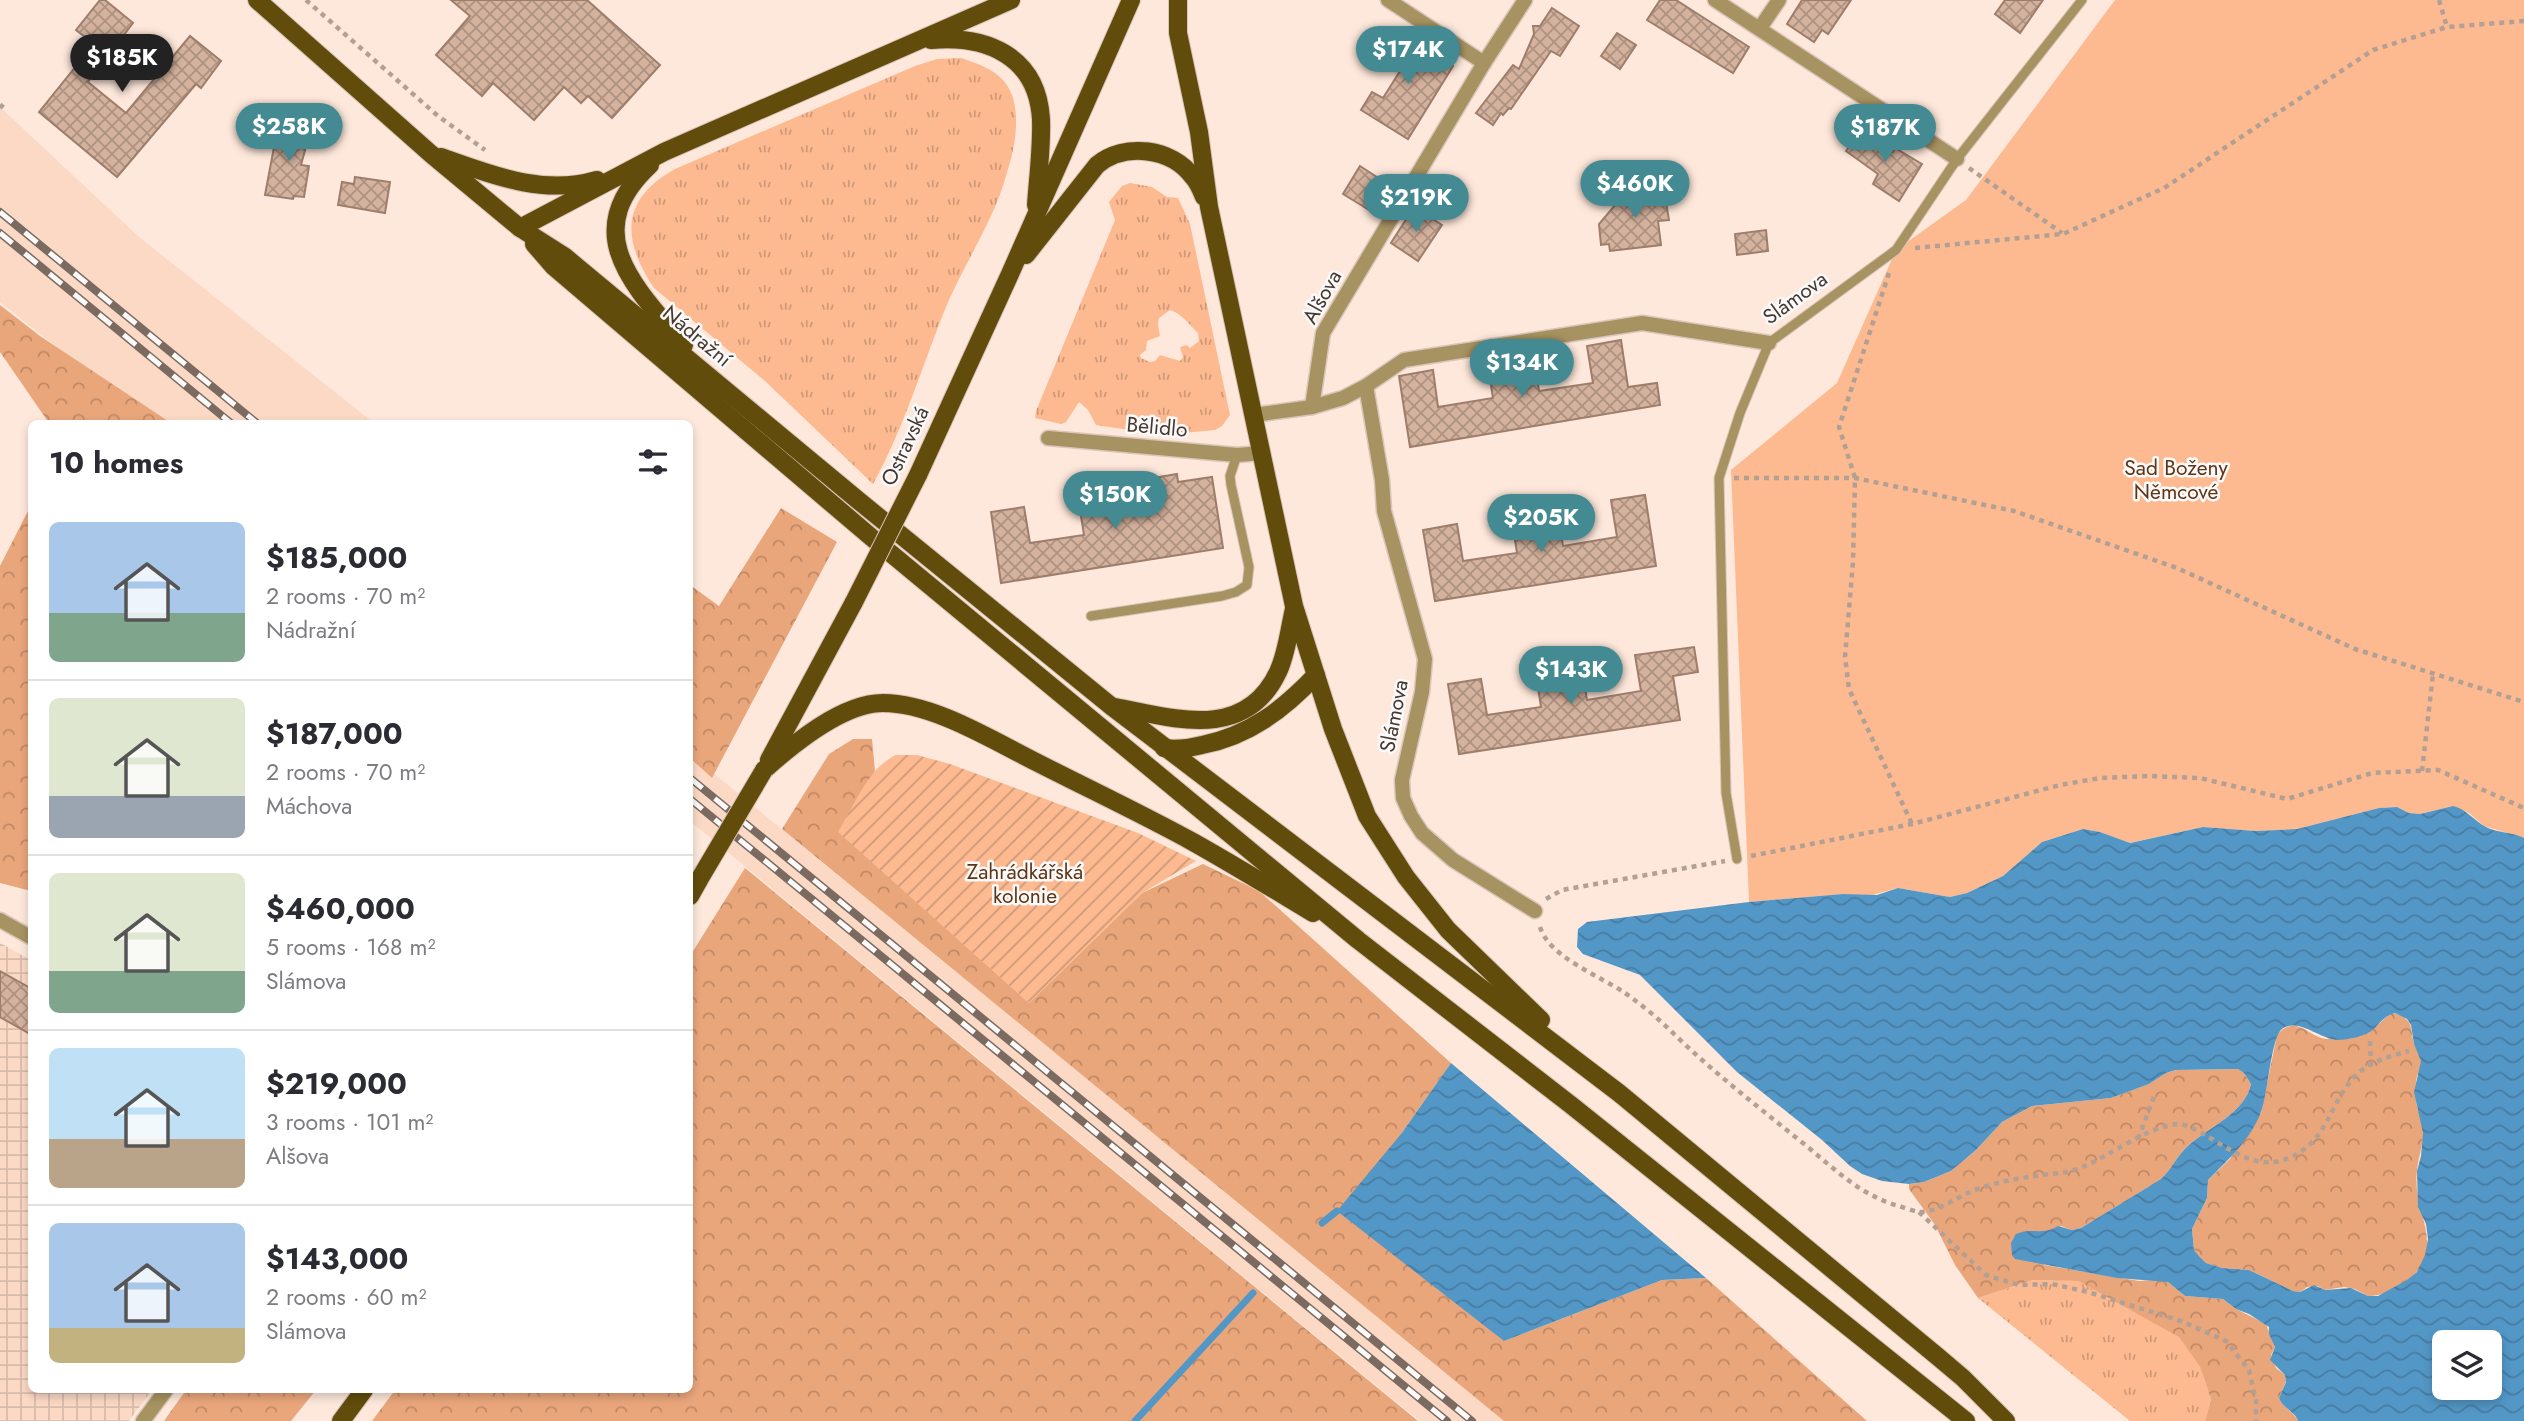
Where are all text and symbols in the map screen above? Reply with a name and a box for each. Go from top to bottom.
pin: $174K [1359,27,1457,86]
text: $174K [1372,32,1444,66]
pin: $185K [73,34,171,94]
text: $185K [86,40,158,74]
pin: $258K [240,104,338,163]
pin: $187K [1836,104,1934,164]
text: $258K [252,109,326,143]
text: $187K [1850,110,1920,144]
pin: $460K [1586,160,1684,220]
text: $460K [1596,166,1674,200]
pin: $219K [1367,174,1465,234]
text: $219K [1380,180,1452,214]
street label: Slámova [1756,264,1834,332]
street label: Alšova [1295,265,1349,329]
street label: Nádražní [656,298,739,375]
pin: $134K [1473,340,1571,399]
text: $134K [1486,345,1558,379]
street label: Ostravská [874,401,936,491]
street label: Bělidlo [1125,409,1189,445]
text: 10 homes [49,441,183,484]
icon: filters [634,443,672,481]
park label: Sad Boženy Němcové [2124,453,2228,507]
pin: $150K [1066,472,1164,531]
text: $150K [1079,477,1151,511]
pin: $205K [1492,494,1590,554]
text: $205K [1503,500,1579,534]
text: $185,000 [266,536,407,579]
icon: home [105,550,189,634]
text: 2 rooms · 70 m² [266,579,425,613]
text: Nádražní [266,613,356,647]
pin: $143K [1522,646,1620,706]
text: $143K [1535,652,1607,686]
street label: Slámova [1372,677,1416,755]
text: $187,000 [266,712,403,755]
icon: home [105,726,189,810]
text: 2 rooms · 70 m² [266,755,425,789]
text: Máchova [266,789,352,823]
park label: Zahrádkářská kolonie [967,857,1083,911]
text: $460,000 [266,887,415,930]
icon: home [105,901,189,985]
text: 5 rooms · 168 m² [266,930,435,964]
text: Slámova [266,964,346,998]
text: $219,000 [266,1062,407,1105]
icon: home [105,1076,189,1160]
text: 3 rooms · 101 m² [266,1105,433,1139]
text: Alšova [266,1139,329,1173]
text: $143,000 [266,1237,408,1280]
icon: home [105,1251,189,1335]
text: 2 rooms · 60 m² [266,1280,426,1314]
text: Slámova [266,1314,346,1348]
map controls [2432,1330,2502,1400]
button: layers [2432,1330,2502,1400]

